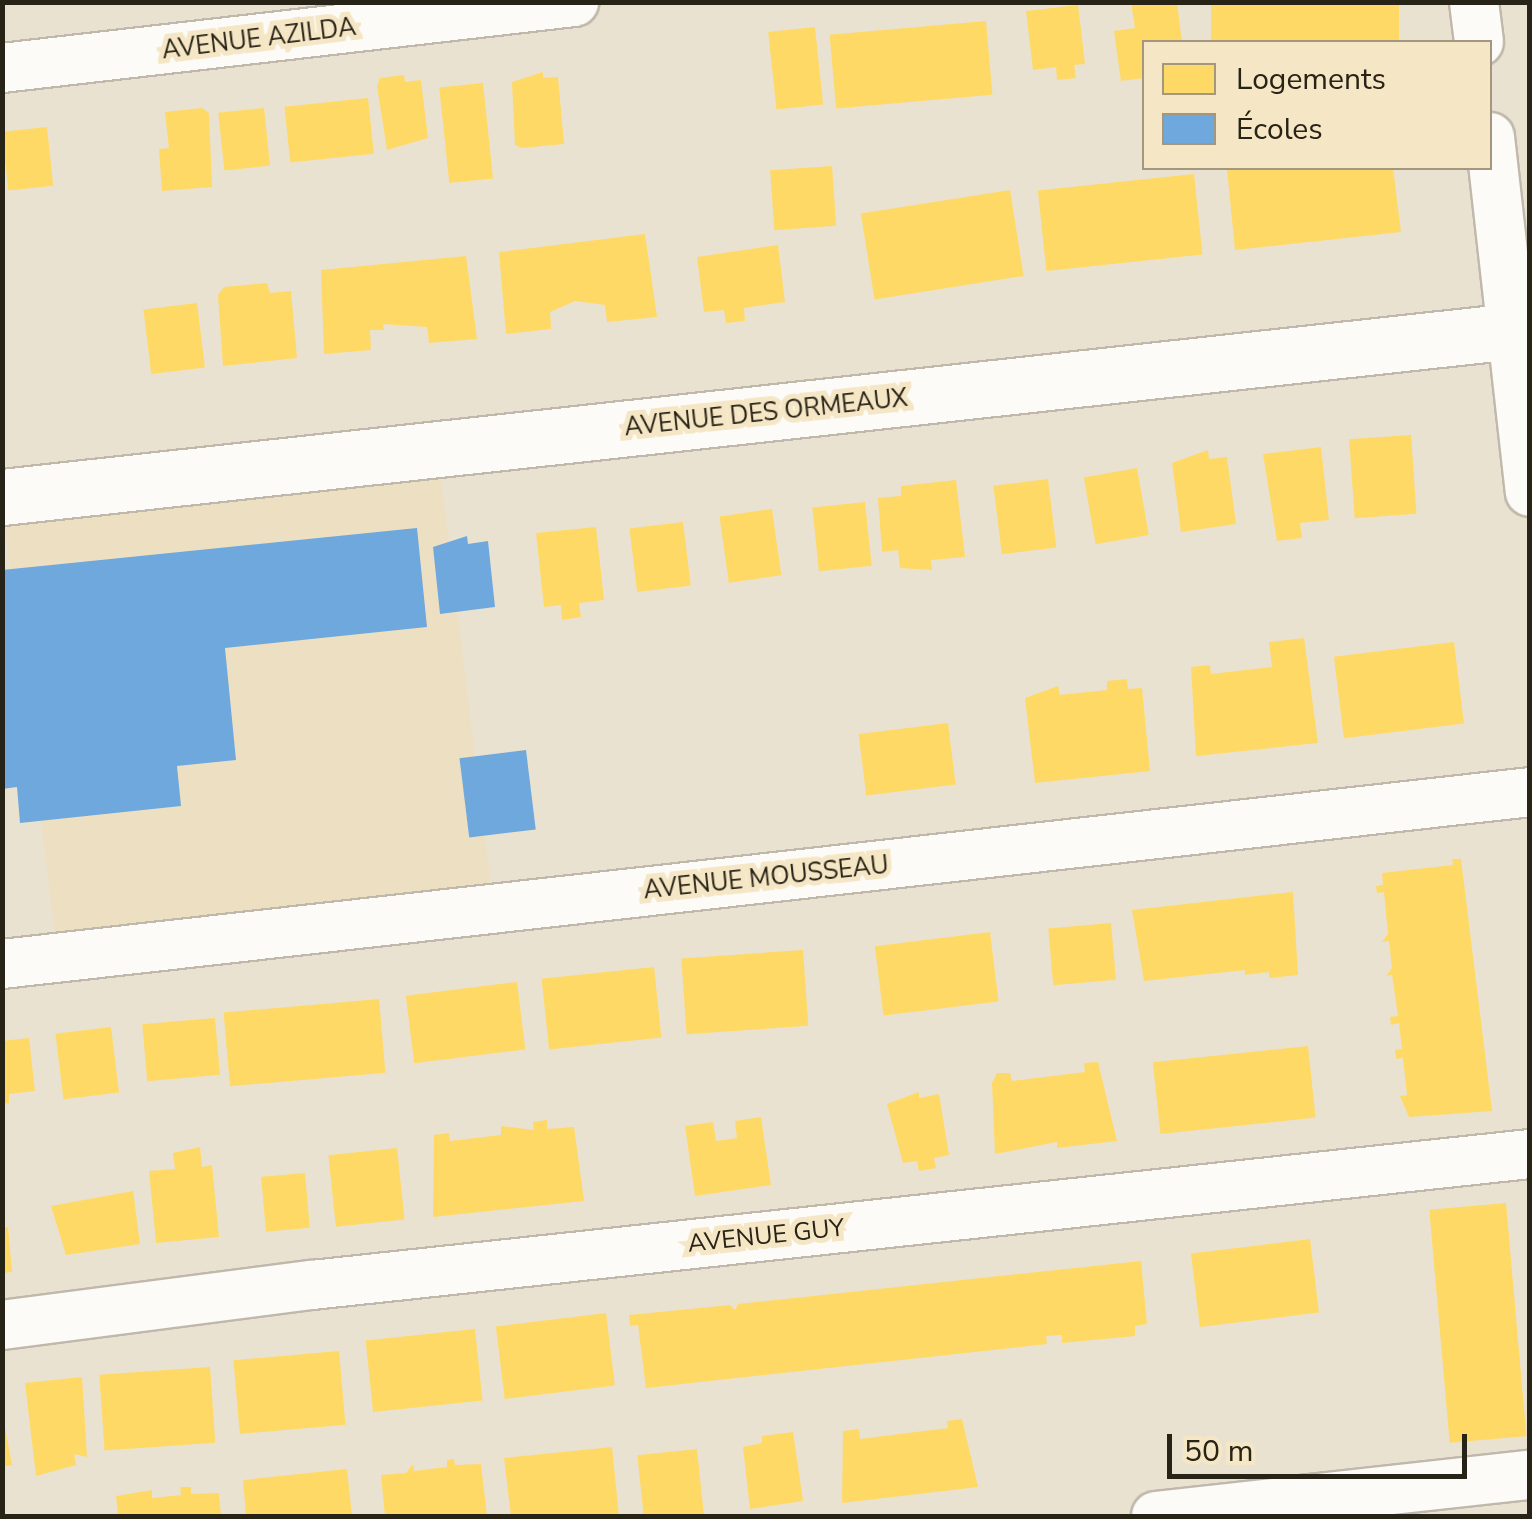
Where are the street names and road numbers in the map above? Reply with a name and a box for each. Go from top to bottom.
street label: AVENUE AZILDA [160,12,358,66]
street label: AVENUE DES ORMEAUX [623,383,909,443]
street label: AVENUE MOUSSEAU [642,850,890,906]
street label: AVENUE GUY [686,1213,846,1259]

